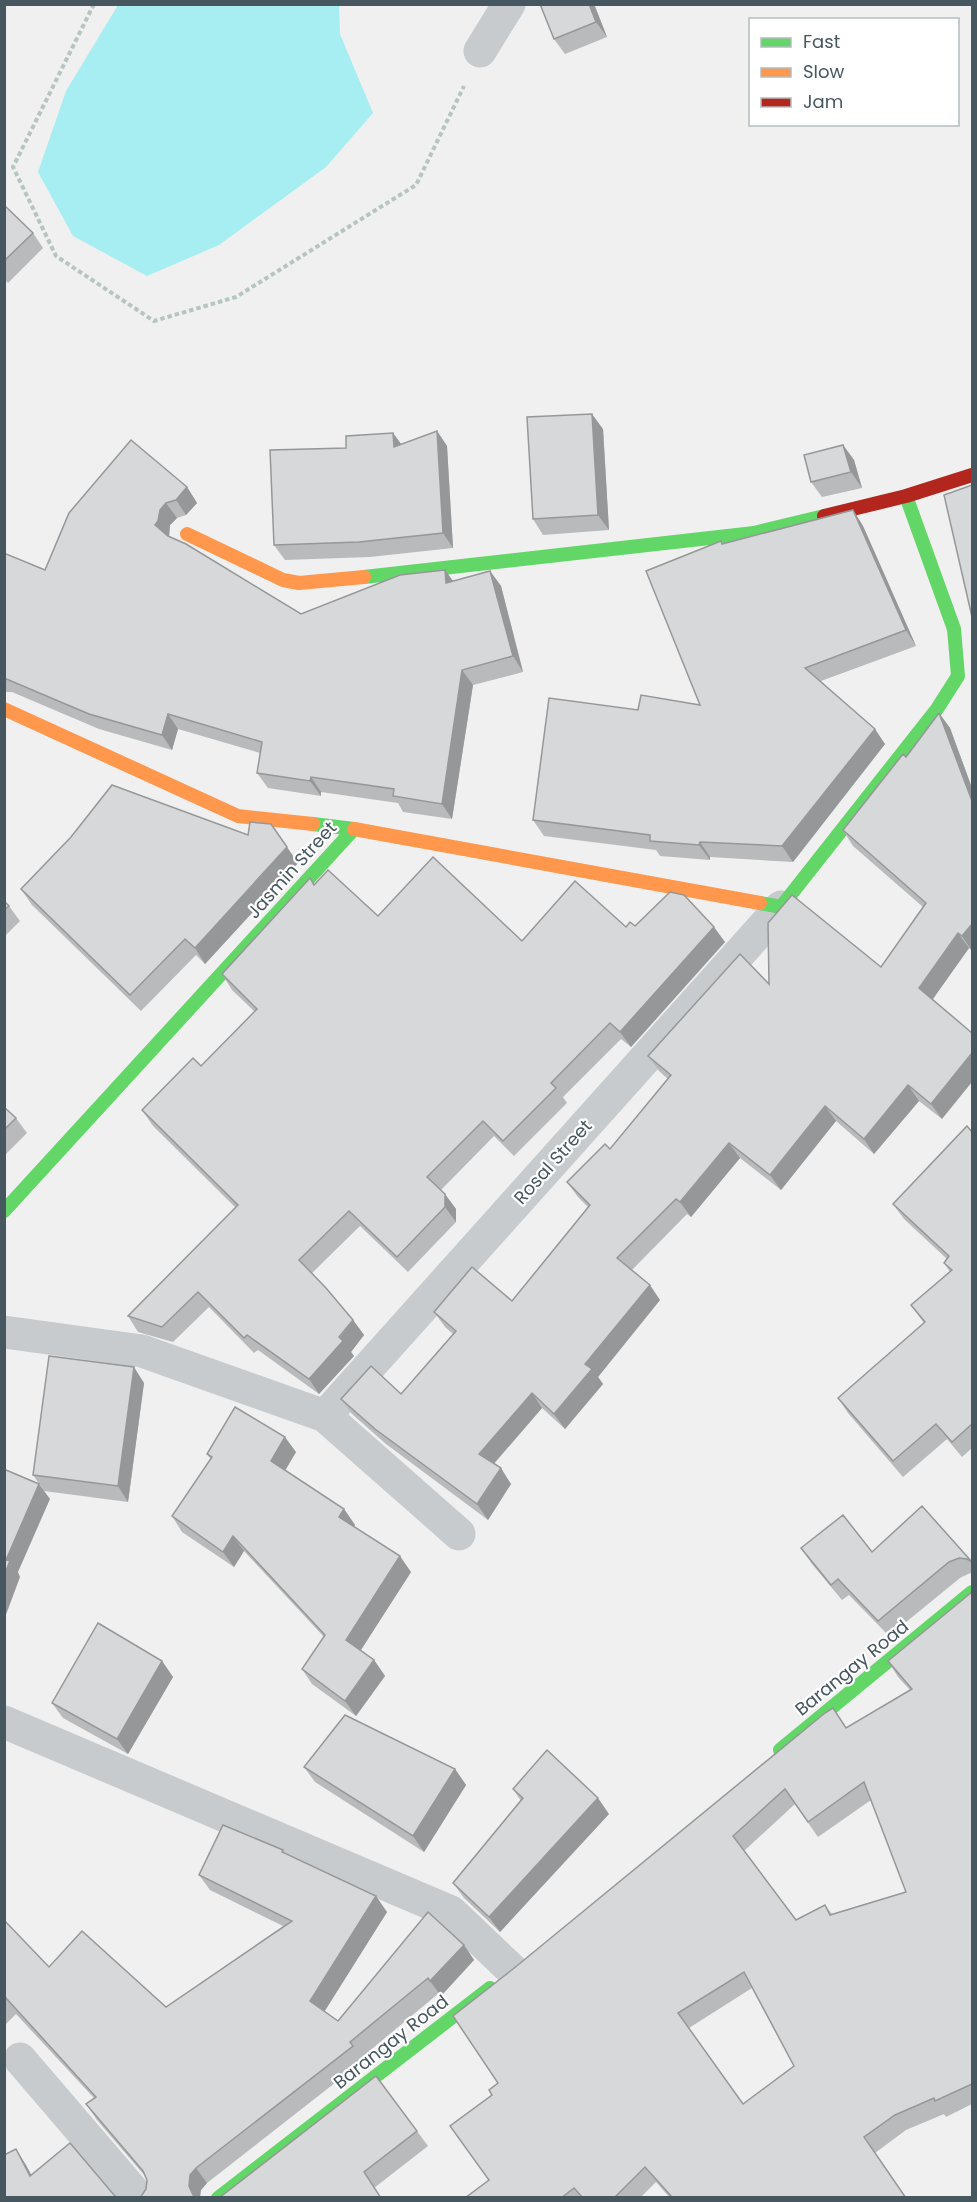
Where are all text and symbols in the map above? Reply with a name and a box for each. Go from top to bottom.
legend [749,18,959,126]
text: Fast [803,29,840,54]
text: Slow [803,59,845,84]
text: Jam [803,89,843,114]
street label: Jasmin Street [241,816,342,924]
street label: Rosal Street [508,1114,597,1209]
street label: Barangay Road [790,1614,914,1721]
street label: Barangay Road [328,1989,453,2094]

